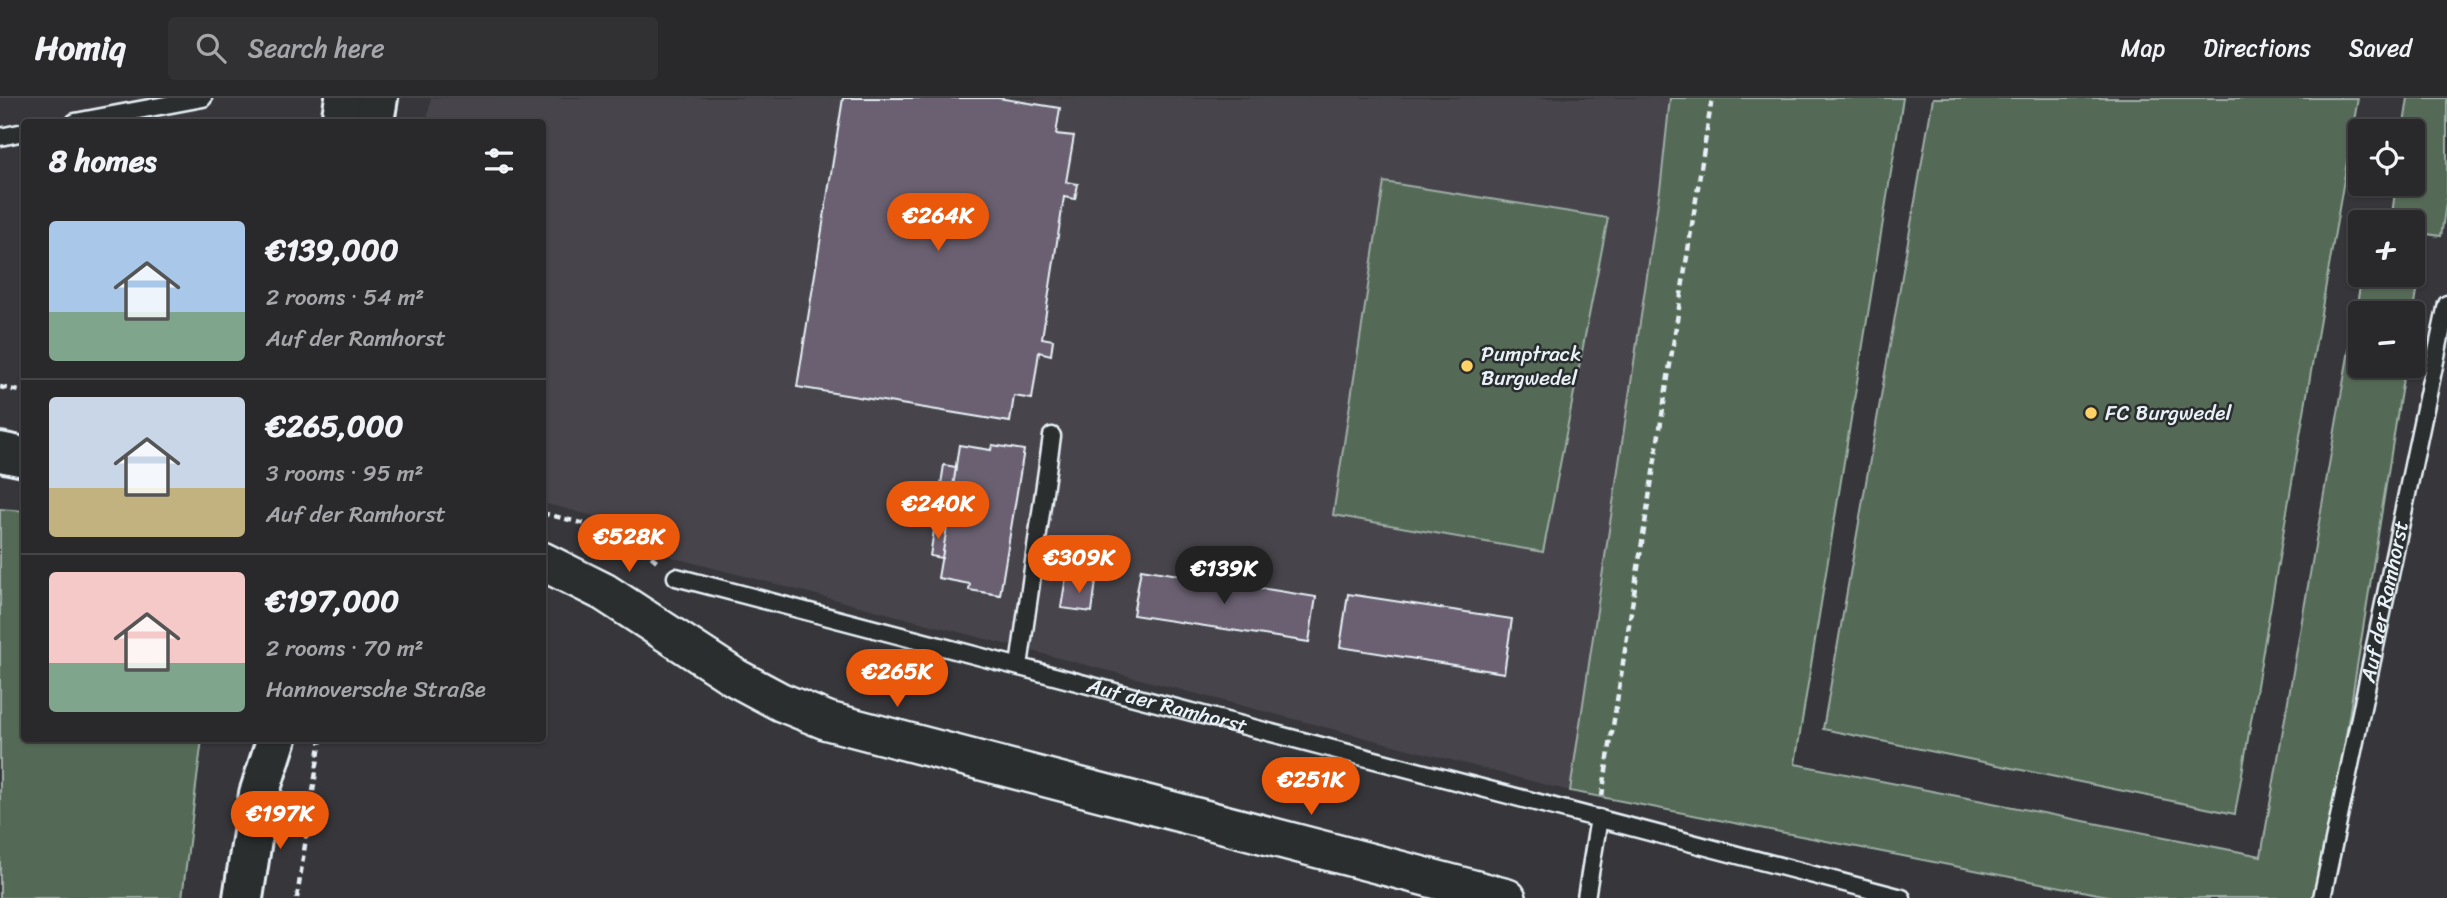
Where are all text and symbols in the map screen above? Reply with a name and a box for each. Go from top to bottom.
search box [168,17,658,80]
text: Homiq [35,19,126,77]
text: Search here [248,25,385,71]
text: Map [2121,27,2165,69]
text: Directions [2203,27,2311,69]
text: Saved [2349,27,2412,69]
icon: search [192,29,230,67]
map controls [2348,119,2425,378]
button: locate [2348,119,2425,196]
text: 8 homes [49,134,157,188]
icon: filters [480,142,518,180]
pin: €264K [889,194,987,253]
text: €264K [903,195,973,236]
button: + [2348,210,2425,287]
text: €139,000 [266,223,399,277]
icon: home [105,249,189,333]
text: 2 rooms · 54 m² [266,277,424,318]
button: − [2348,301,2425,378]
text: Auf der Ramhorst [266,318,446,359]
place label: Pumptrack Burgwedel [1481,335,1581,397]
marker: Pumptrack Burgwedel [1459,358,1475,374]
place label: FC Burgwedel [2105,394,2232,432]
text: €265,000 [266,399,404,453]
marker: FC Burgwedel [2083,405,2099,421]
icon: home [105,425,189,509]
text: 3 rooms · 95 m² [266,453,423,494]
pin: €240K [889,482,987,541]
text: €240K [902,483,974,524]
text: Auf der Ramhorst [266,494,446,535]
pin: €528K [580,514,678,574]
text: €528K [594,516,664,557]
street label: Auf der Ramhorst [2349,517,2420,687]
pin: €309K [1030,536,1128,595]
text: €309K [1044,537,1114,578]
pin: €139K [1175,546,1273,606]
text: €139K [1191,548,1257,589]
text: €197,000 [266,574,399,628]
icon: home [105,600,189,684]
text: 2 rooms · 70 m² [266,628,424,669]
pin: €265K [848,650,946,709]
text: €265K [862,651,932,692]
street label: Auf der Ramhorst [1082,666,1252,745]
text: Hannoversche Straße [266,669,486,710]
pin: €251K [1262,758,1360,817]
text: €251K [1278,759,1344,800]
pin: €197K [231,792,329,851]
text: €197K [247,793,313,834]

